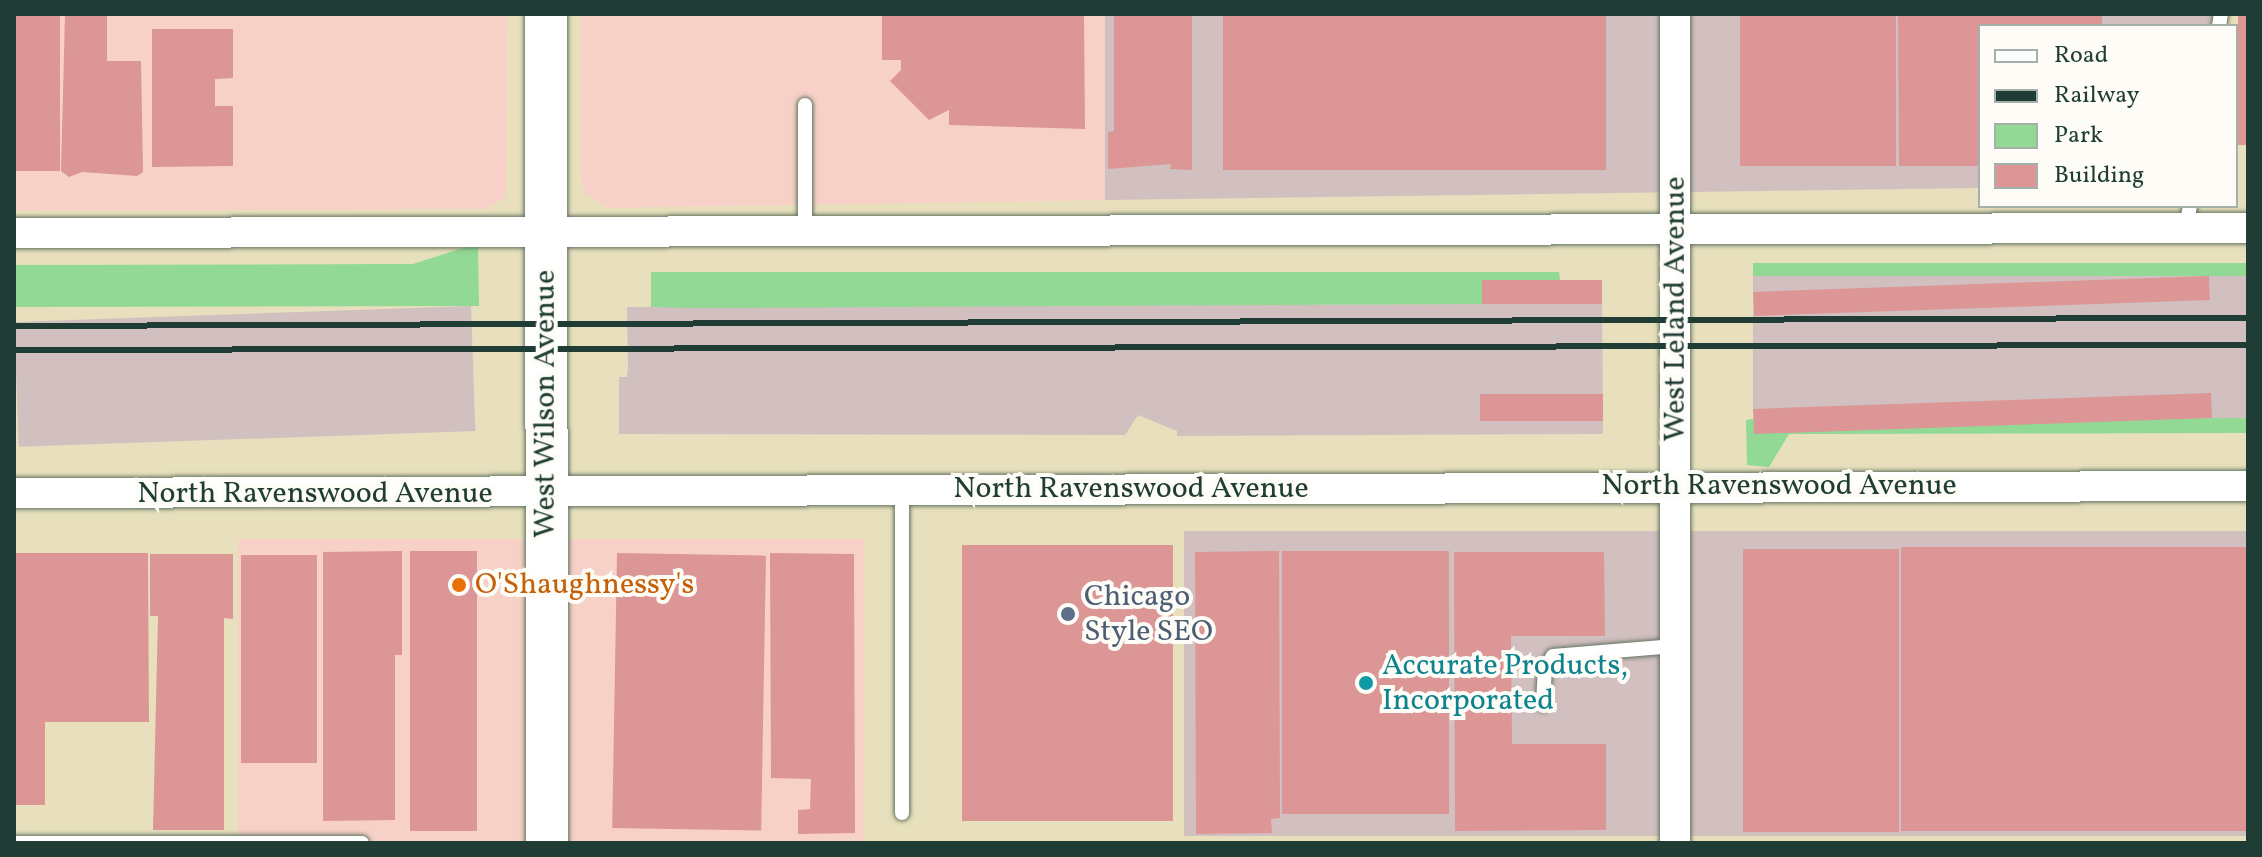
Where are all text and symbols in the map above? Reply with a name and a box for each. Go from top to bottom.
legend [1978,24,2238,208]
text: Road [2054,39,2108,73]
text: Railway [2054,79,2140,113]
text: Park [2054,119,2103,153]
text: Building [2054,159,2144,193]
street label: West Leland Avenue [1658,176,1694,442]
street label: West Wilson Avenue [528,269,564,539]
street label: North Ravenswood Avenue [1601,468,1957,504]
street label: North Ravenswood Avenue [953,471,1309,507]
street label: North Ravenswood Avenue [137,476,493,512]
place label: O'Shaughnessy's [475,567,694,603]
marker: O'Shaughnessy's [450,576,468,594]
place label: Chicago Style SEO [1084,579,1213,650]
marker: Chicago Style SEO [1059,605,1077,623]
place label: Accurate Products, Incorporated [1382,648,1628,718]
marker: Accurate Products, Incorporated [1357,674,1375,692]

